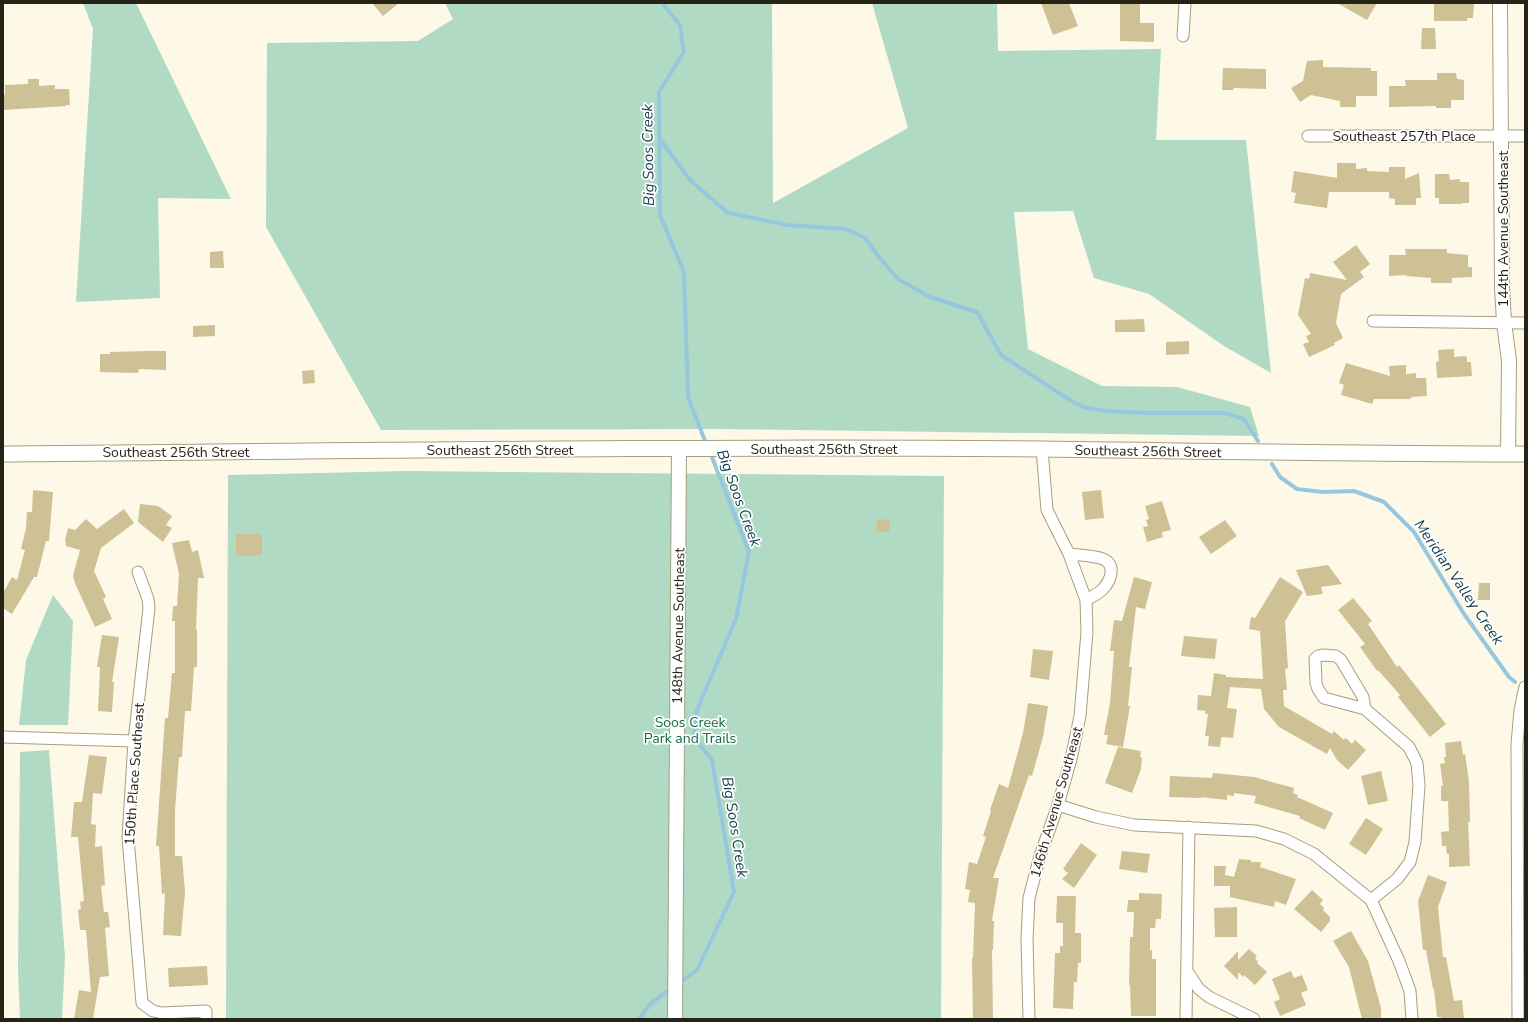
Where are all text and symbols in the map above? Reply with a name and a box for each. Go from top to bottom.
water label: Big Soos Creek [637,103,659,206]
street label: Southeast 257th Place [1333,127,1476,146]
street label: 144th Avenue Southeast [1494,151,1513,307]
street label: Southeast 256th Street [751,440,898,459]
street label: Southeast 256th Street [427,441,574,460]
street label: Southeast 256th Street [1074,441,1222,462]
street label: Southeast 256th Street [103,443,250,462]
water label: Big Soos Creek [712,447,766,550]
water label: Meridian Valley Creek [1410,516,1509,649]
street label: 148th Avenue Southeast [668,548,689,704]
street label: 150th Place Southeast [120,702,149,846]
park label: Soos Creek Park and Trails [644,713,736,748]
street label: 146th Avenue Southeast [1026,724,1087,880]
water label: Big Soos Creek [717,775,753,879]

